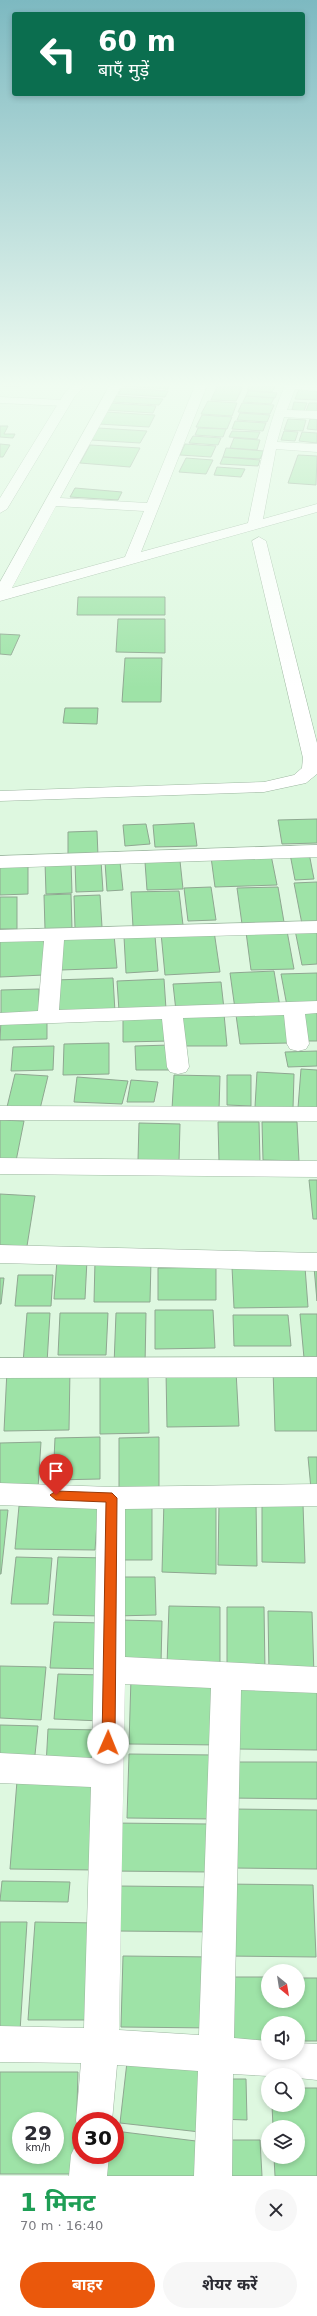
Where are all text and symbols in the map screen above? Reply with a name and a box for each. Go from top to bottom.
text: 60 m [98,25,176,58]
icon: left [32,28,84,80]
text: बाएँ मुड़ें [98,59,149,80]
pin [39,1454,73,1495]
icon: arrive [45,1460,67,1482]
position arrow [87,1722,129,1764]
north arrow [261,1964,305,2008]
map controls [261,1964,305,2164]
button: sound [261,2016,305,2060]
button: search [261,2068,305,2112]
speed limit sign: 30 [72,2112,124,2164]
button: layers [261,2120,305,2164]
text: 29 [24,2121,52,2145]
text: km/h [25,2142,51,2153]
text: 1 मिनट [20,2189,95,2217]
button: close [255,2189,297,2231]
text: 70 m · 16:40 [20,2218,103,2233]
button: बाहर [20,2262,155,2308]
button: शेयर करें [163,2262,297,2308]

